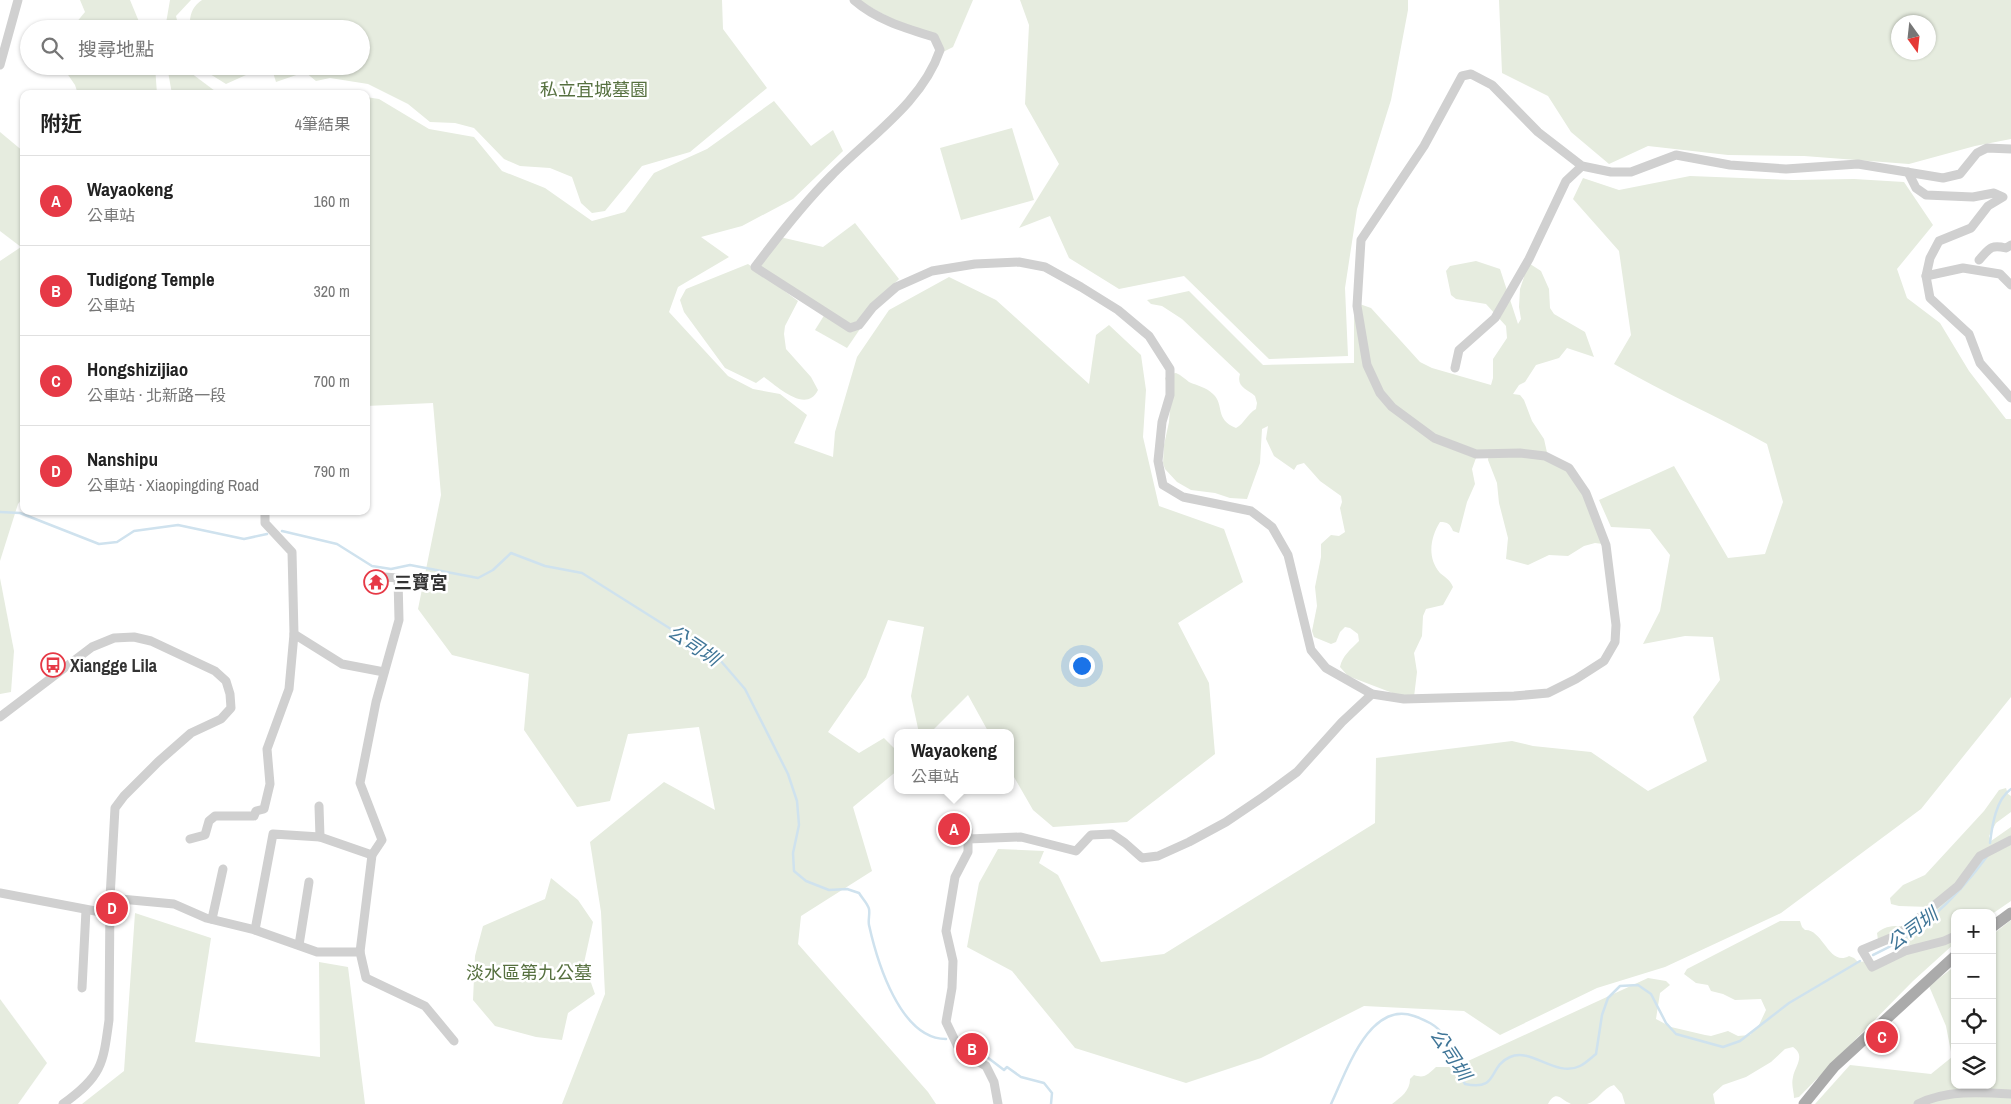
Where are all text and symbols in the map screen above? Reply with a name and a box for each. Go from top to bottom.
north arrow [1891,15,1936,60]
search box [20,20,370,75]
icon: search [38,34,66,62]
text: 搜尋地點 [78,36,154,62]
park label: 私立宜城墓園 [540,77,648,102]
text: 附近 [40,109,82,138]
text: 4筆結果 [295,113,350,135]
text: Wayaokeng [87,176,173,202]
text: A [51,190,61,212]
text: 160 m [314,190,350,212]
text: 公車站 [87,204,135,226]
text: Tudigong Temple [87,266,215,292]
text: B [51,280,61,302]
text: 320 m [314,280,350,302]
text: 公車站 [87,294,135,316]
text: Hongshizijiao [87,356,188,382]
text: C [51,370,61,392]
text: 700 m [314,370,350,392]
text: 公車站 · 北新路一段 [87,384,226,406]
text: Nanshipu [87,446,158,472]
text: D [51,460,61,482]
text: 790 m [314,460,350,482]
text: 公車站 · Xiaopingding Road [87,474,259,496]
temple icon: 三寶宮 [363,569,389,595]
place label: 三寶宮 [394,570,448,595]
water label: 公司圳 [663,618,727,673]
bus stop icon: Xiangge Lila [40,652,66,678]
place label: Xiangge Lila [70,653,158,678]
your location [1069,653,1095,679]
popup [894,729,1014,794]
text: Wayaokeng [911,737,997,763]
text: 公車站 [911,765,959,787]
pin: A [938,810,970,848]
pin: D [96,889,128,927]
water label: 公司圳 [1881,900,1945,956]
map controls [1951,909,1996,1089]
button: + [1951,909,1996,954]
button: − [1951,954,1996,999]
park label: 淡水區第九公墓 [466,960,592,985]
button: locate [1951,999,1996,1044]
pin: C [1866,1018,1898,1056]
water label: 公司圳 [1425,1023,1479,1087]
pin: B [956,1030,988,1068]
button: layers [1951,1044,1996,1089]

